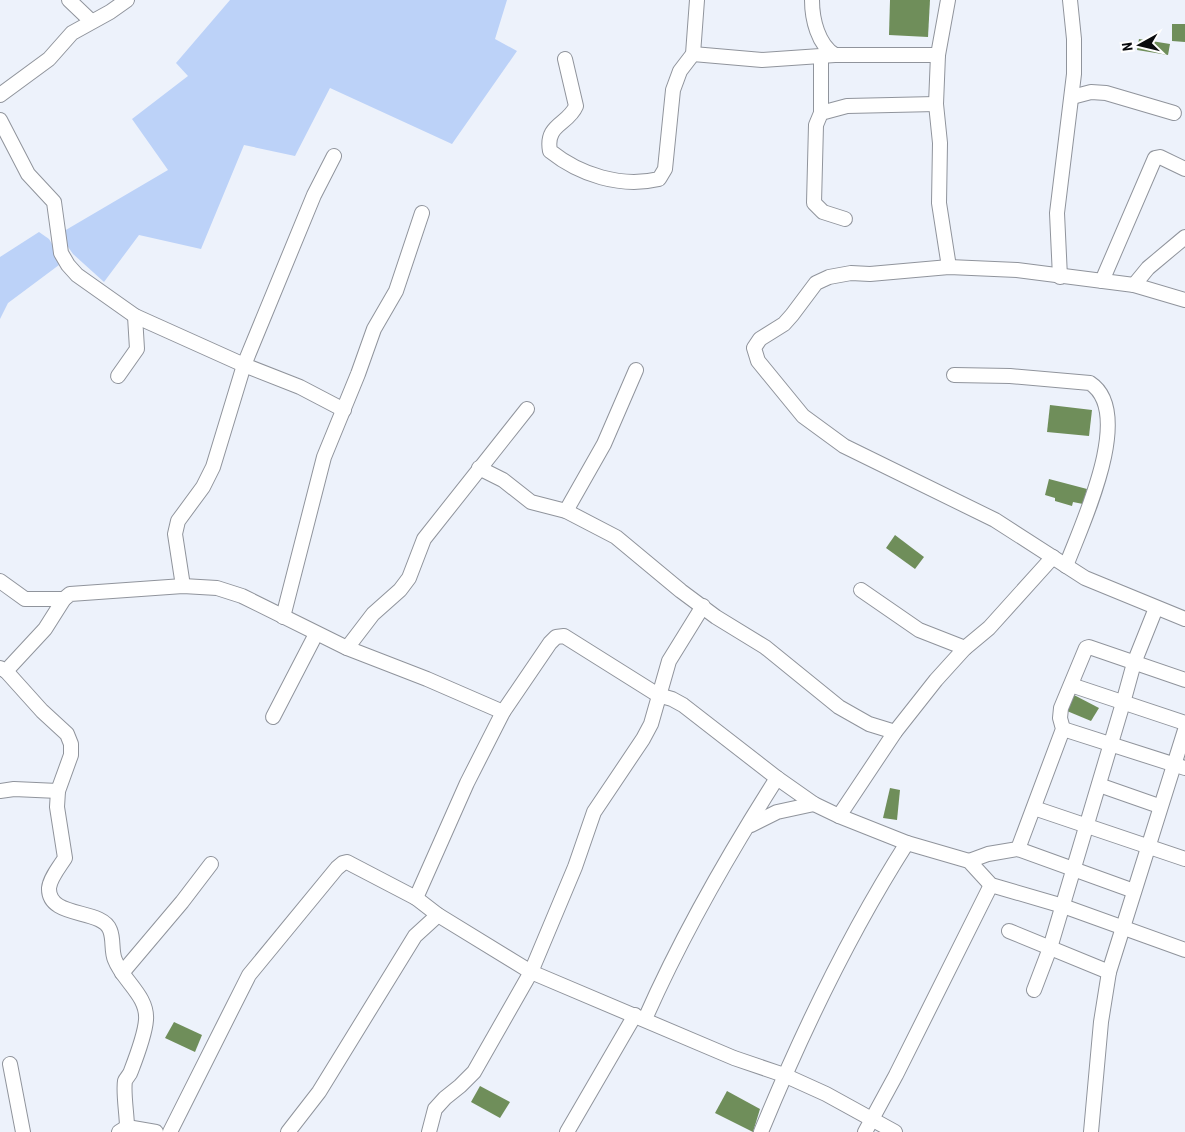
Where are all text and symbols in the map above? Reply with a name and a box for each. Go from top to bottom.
north arrow [1115,20,1165,70]
text: N [1119,41,1136,52]

